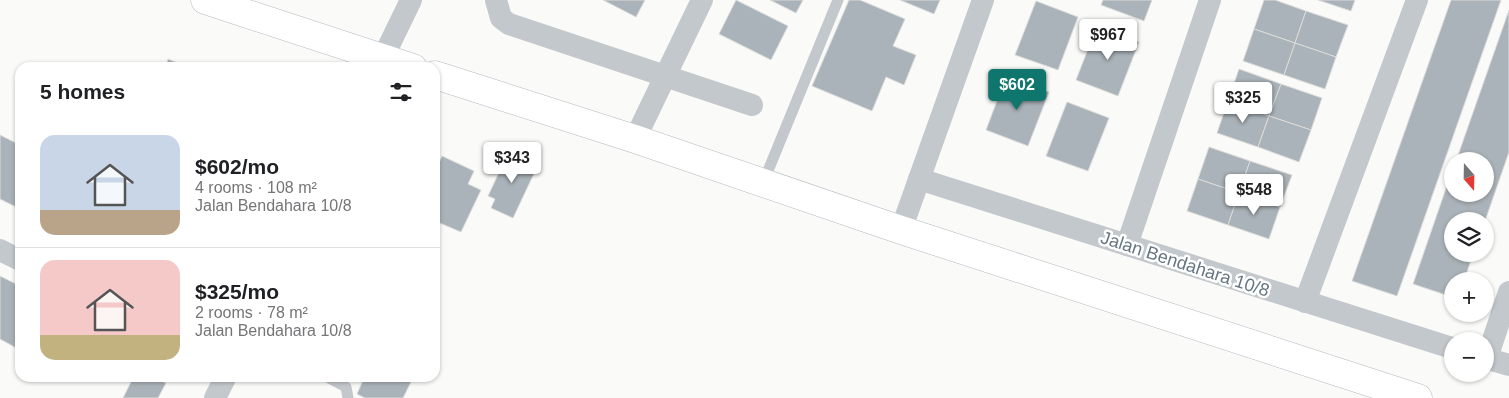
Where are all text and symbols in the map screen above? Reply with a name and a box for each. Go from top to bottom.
pin: $967 [1078,18,1138,61]
text: $967 [1090,26,1126,43]
pin: $602 [987,68,1047,111]
text: $602 [999,76,1035,93]
icon: filters [387,78,415,106]
text: 5 homes [40,80,125,103]
pin: $325 [1213,82,1273,124]
text: $325 [1225,89,1261,106]
pin: $343 [482,142,542,184]
text: $343 [494,149,530,166]
north arrow [1444,152,1494,202]
map controls [1444,152,1494,382]
icon: home [80,155,140,215]
text: $602/mo [195,155,279,178]
pin: $548 [1224,174,1284,216]
text: 4 rooms · 108 m² [195,179,317,196]
text: $548 [1236,181,1272,198]
text: Jalan Bendahara 10/8 [195,197,352,214]
button: layers [1444,212,1494,262]
street label: Jalan Bendahara 10/8 [1098,227,1272,301]
button: + [1444,272,1494,322]
icon: home [80,280,140,340]
text: $325/mo [195,280,279,303]
text: 2 rooms · 78 m² [195,304,308,321]
text: Jalan Bendahara 10/8 [195,322,352,339]
button: − [1444,332,1494,382]

